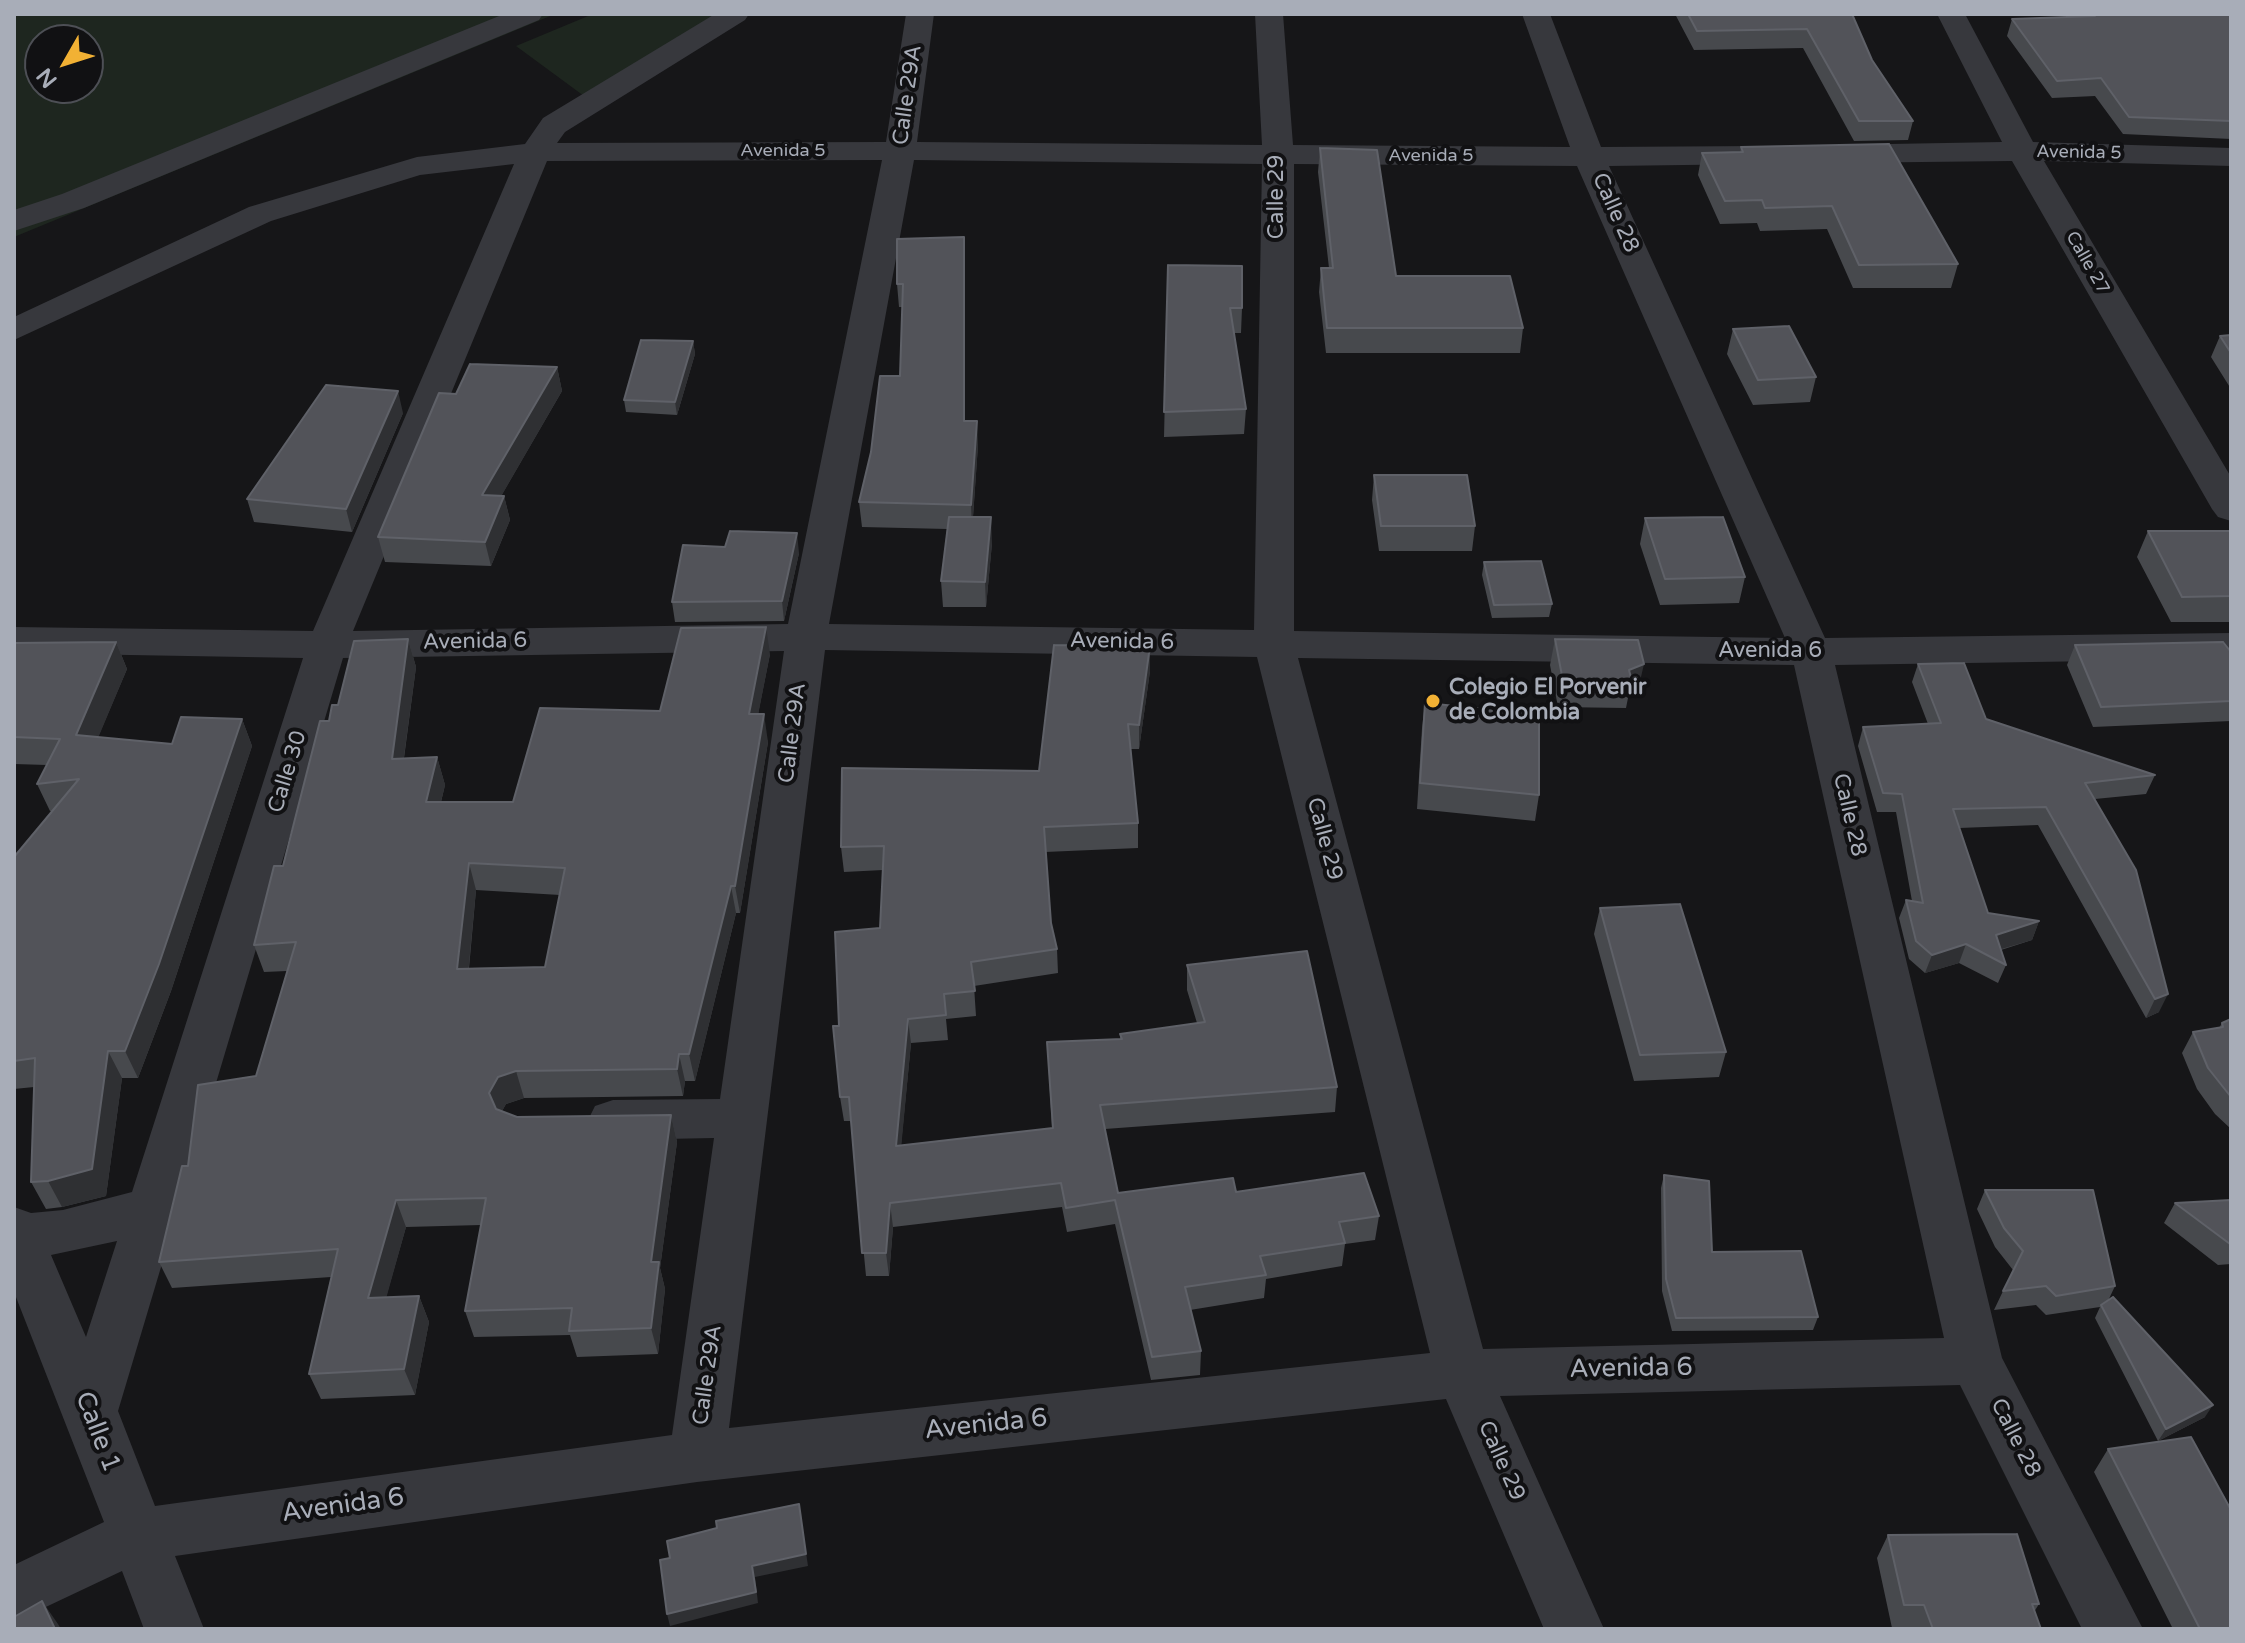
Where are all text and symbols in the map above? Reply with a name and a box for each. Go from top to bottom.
north arrow [24,24,104,104]
street label: Calle 29A [888,43,928,147]
text: N [31,63,63,93]
street label: Avenida 5 [740,140,826,162]
street label: Avenida 5 [2036,141,2122,165]
street label: Avenida 5 [1388,145,1474,167]
street label: Calle 29 [1264,155,1290,239]
street label: Calle 28 [1586,169,1644,257]
street label: Calle 27 [2060,228,2114,298]
street label: Avenida 6 [423,628,527,656]
street label: Avenida 6 [1070,628,1174,656]
street label: Avenida 6 [1718,638,1822,664]
place label: Colegio El Porvenir de Colombia [1449,675,1646,726]
street label: Calle 29A [774,681,812,785]
marker: Colegio El Porvenir de Colombia [1424,692,1442,710]
street label: Calle 30 [263,728,313,816]
street label: Calle 28 [1827,771,1871,859]
street label: Calle 29 [1300,795,1348,883]
street label: Calle 29A [688,1323,728,1427]
street label: Avenida 6 [1569,1352,1693,1386]
street label: Calle 1 [67,1387,127,1477]
street label: Calle 28 [1984,1394,2046,1482]
street label: Avenida 6 [923,1403,1049,1447]
street label: Calle 29 [1472,1417,1530,1505]
street label: Avenida 6 [280,1482,406,1530]

